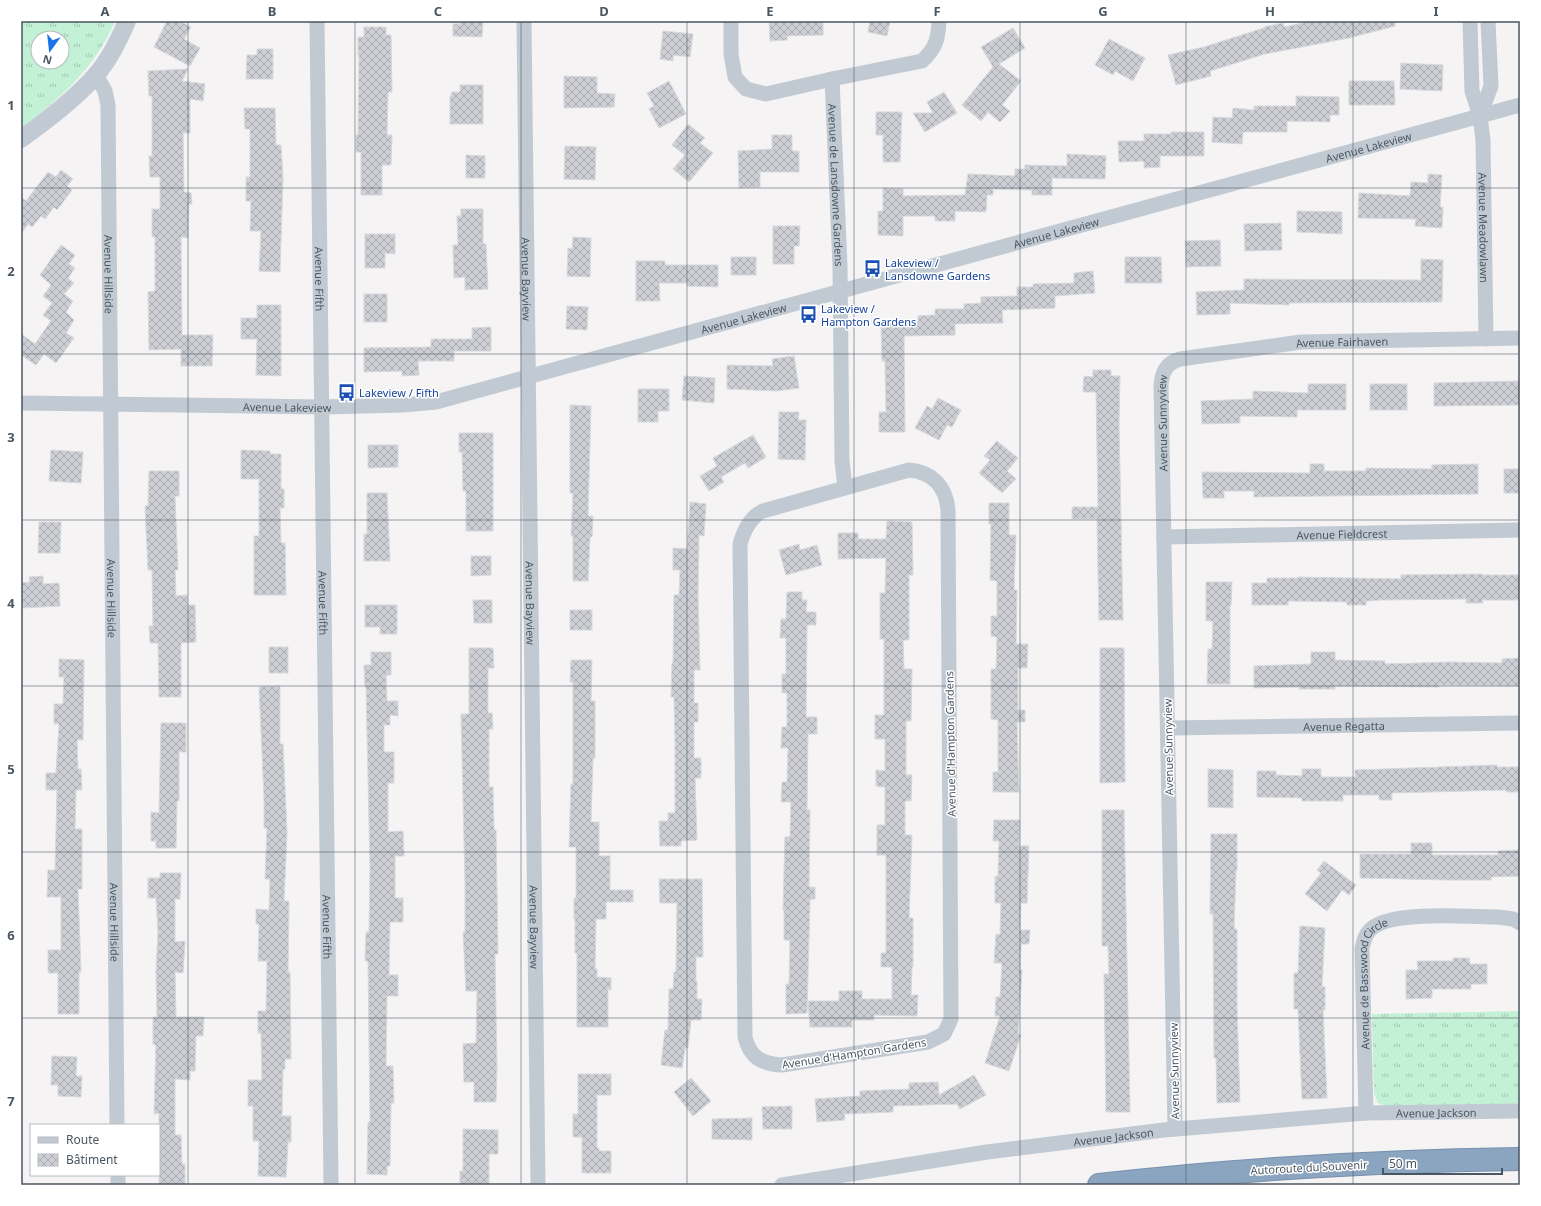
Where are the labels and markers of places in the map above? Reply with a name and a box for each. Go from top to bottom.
place label: Lakeview / Lansdowne Gardens [885,255,990,283]
bus stop icon: Lakeview / Lansdowne Gardens [862,258,882,278]
place label: Lakeview / Hampton Gardens [821,301,916,329]
bus stop icon: Lakeview / Hampton Gardens [798,304,818,324]
bus stop icon: Lakeview / Fifth [336,382,356,402]
place label: Lakeview / Fifth [359,385,439,400]

